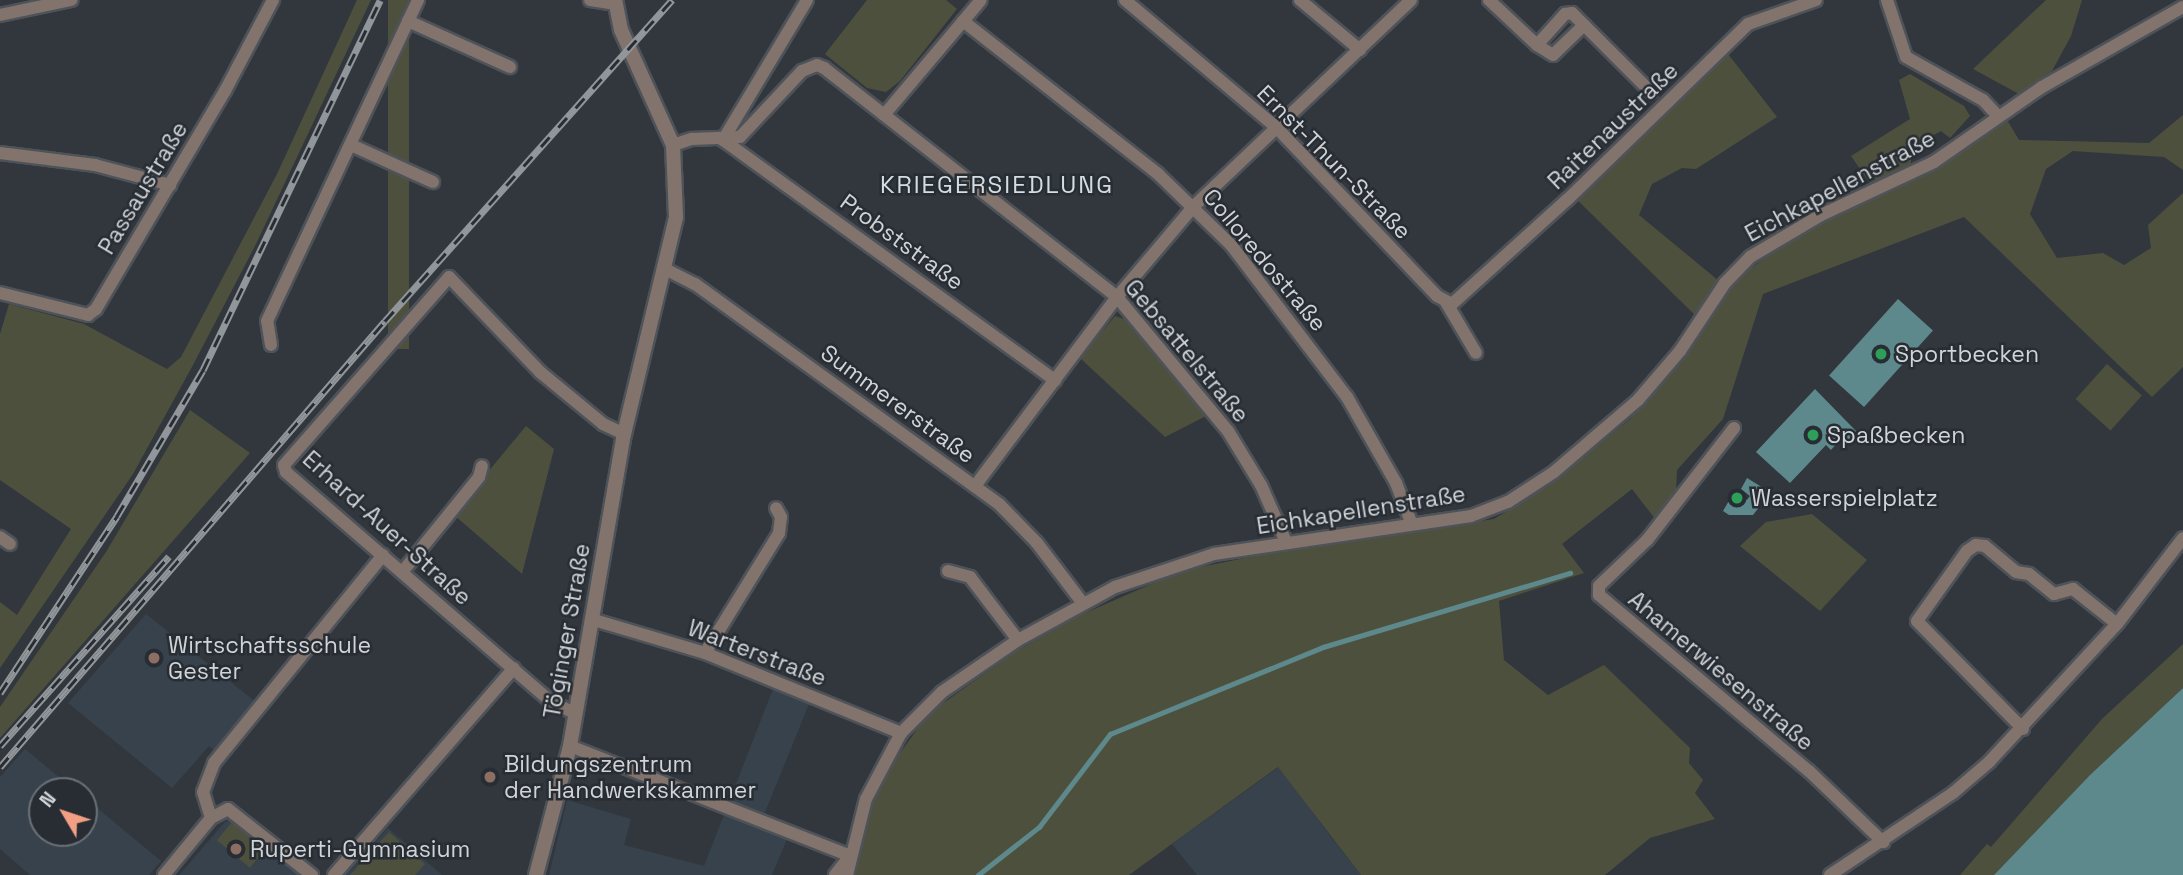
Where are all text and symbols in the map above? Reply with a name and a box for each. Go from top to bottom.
street label: Raitenaustraße [1542,57,1684,195]
street label: Ernst-Thun-Straße [1251,79,1417,245]
street label: Passaustraße [93,117,193,259]
street label: Eichkapellenstraße [1740,124,1940,248]
district label: KRIEGERSIEDLUNG [882,171,1112,199]
street label: Colloredostraße [1197,183,1333,337]
street label: Probststraße [835,188,969,296]
street label: Gebsattelstraße [1119,274,1255,428]
street label: Summererstraße [816,339,980,469]
place label: Sportbecken [1895,340,2039,368]
marker: Sportbecken [1873,346,1889,362]
place label: Spaßbecken [1827,421,1965,449]
marker: Spaßbecken [1805,427,1821,443]
street label: Erhard-Auer-Straße [297,445,477,611]
street label: Eichkapellenstraße [1255,480,1467,540]
place label: Wasserspielplatz [1751,484,1938,512]
marker: Wasserspielplatz [1729,490,1745,506]
street label: Töginger Straße [538,541,596,721]
street label: Ahamerwiesenstraße [1623,585,1819,757]
street label: Warterstraße [684,614,830,692]
place label: Wirtschaftsschule Gester [168,631,371,685]
marker: Wirtschaftsschule Gester [146,650,162,666]
place label: Bildungszentrum der Handwerkskammer [504,750,756,804]
marker: Bildungszentrum der Handwerkskammer [482,769,498,785]
north arrow [28,777,98,847]
text: N [34,787,62,813]
place label: Ruperti-Gymnasium [250,835,470,863]
marker: Ruperti-Gymnasium [228,841,244,857]

